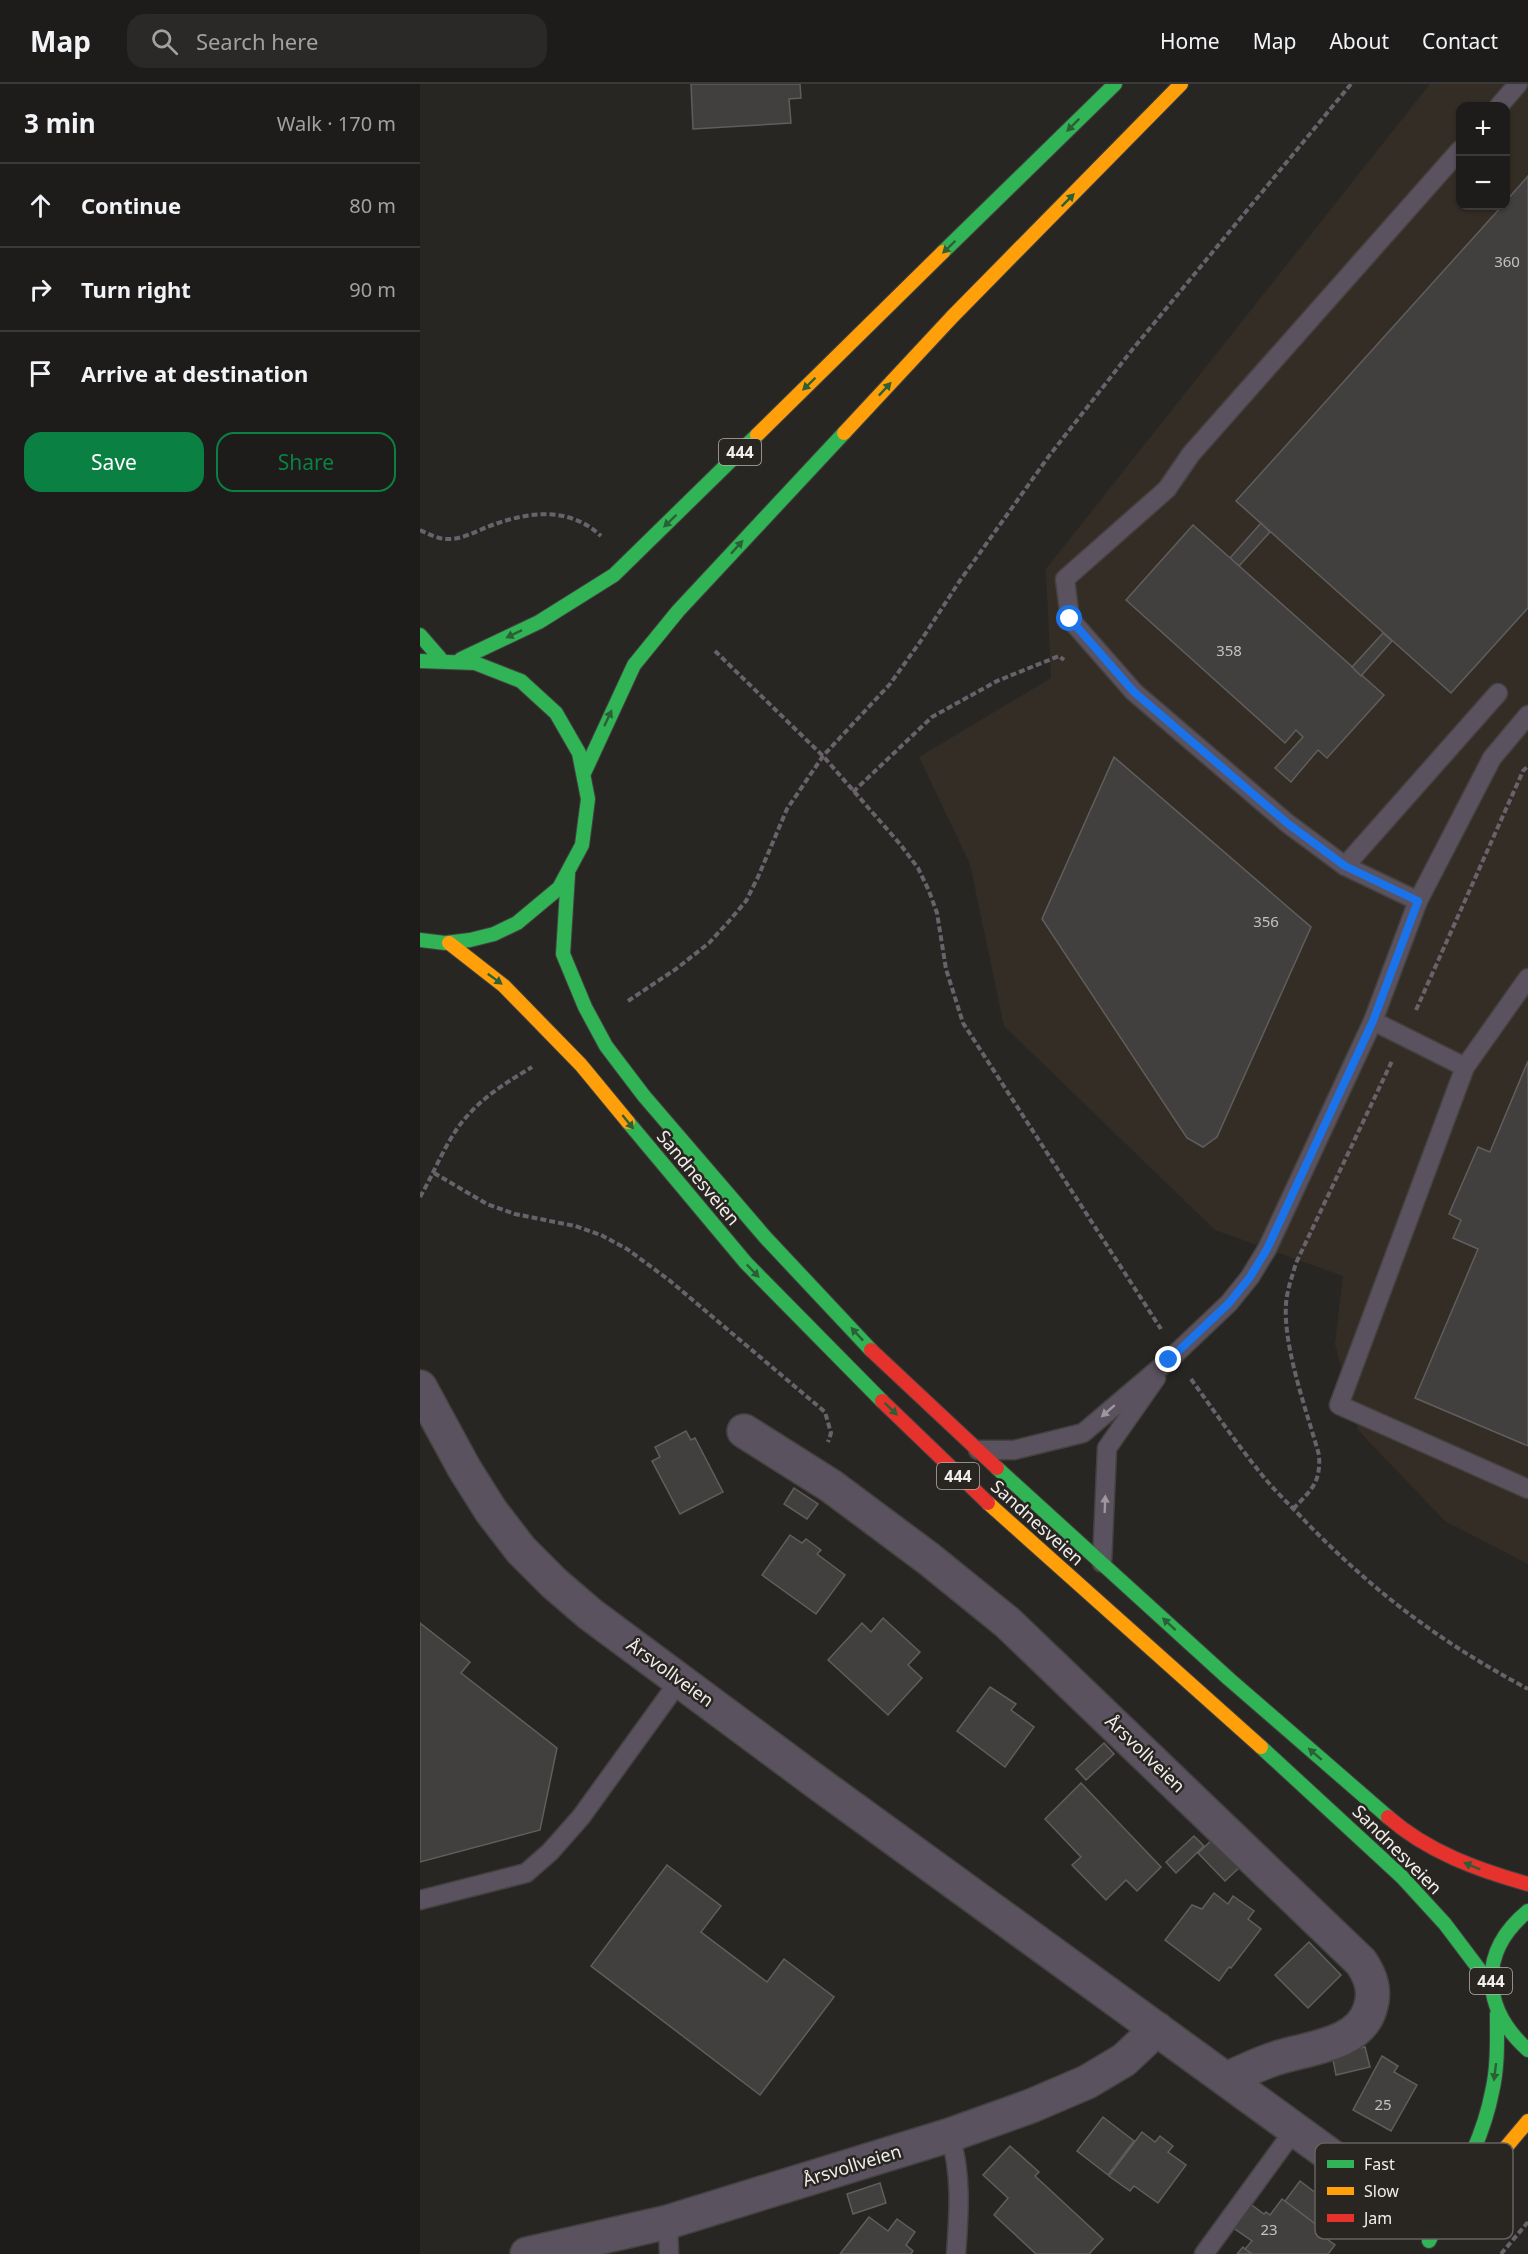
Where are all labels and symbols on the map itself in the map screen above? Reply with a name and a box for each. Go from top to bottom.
one-way arrow [1066,118,1081,132]
one-way arrow [1060,193,1074,207]
one-way arrow [942,240,956,254]
house number: 360 [1494,251,1520,271]
one-way arrow [802,377,817,391]
one-way arrow [877,382,891,396]
road number: 444 [719,439,761,465]
one-way arrow [664,513,678,527]
one-way arrow [730,539,744,554]
route start [1056,605,1082,631]
one-way arrow [505,629,522,639]
house number: 358 [1216,640,1242,660]
one-way arrow [604,709,613,726]
house number: 356 [1253,911,1279,931]
one-way arrow [487,973,503,985]
one-way arrow [621,1114,634,1130]
street label: Sandnesveien [652,1125,746,1230]
one-way arrow [746,1263,760,1277]
one-way arrow [850,1327,864,1342]
route end [1155,1346,1181,1372]
one-way arrow [883,1402,897,1416]
one-way arrow [1101,1404,1116,1417]
road number: 444 [937,1463,979,1489]
street label: Sandnesveien [986,1474,1089,1570]
one-way arrow [1100,1495,1109,1514]
one-way arrow [1162,1617,1177,1631]
street label: Årsvollveien [622,1632,719,1712]
street label: Årsvollveien [1101,1709,1191,1797]
one-way arrow [1308,1748,1323,1761]
street label: Sandnesveien [1348,1799,1448,1899]
one-way arrow [1464,1862,1481,1871]
road number: 444 [1470,1968,1512,1994]
one-way arrow [1490,2063,1499,2082]
house number: 25 [1374,2094,1392,2114]
street label: Årsvollveien [799,2139,904,2191]
legend [1315,2143,1513,2239]
text: Fast [1364,2153,1395,2175]
text: Slow [1364,2180,1399,2202]
text: Jam [1362,2207,1392,2229]
house number: 23 [1260,2219,1278,2239]

